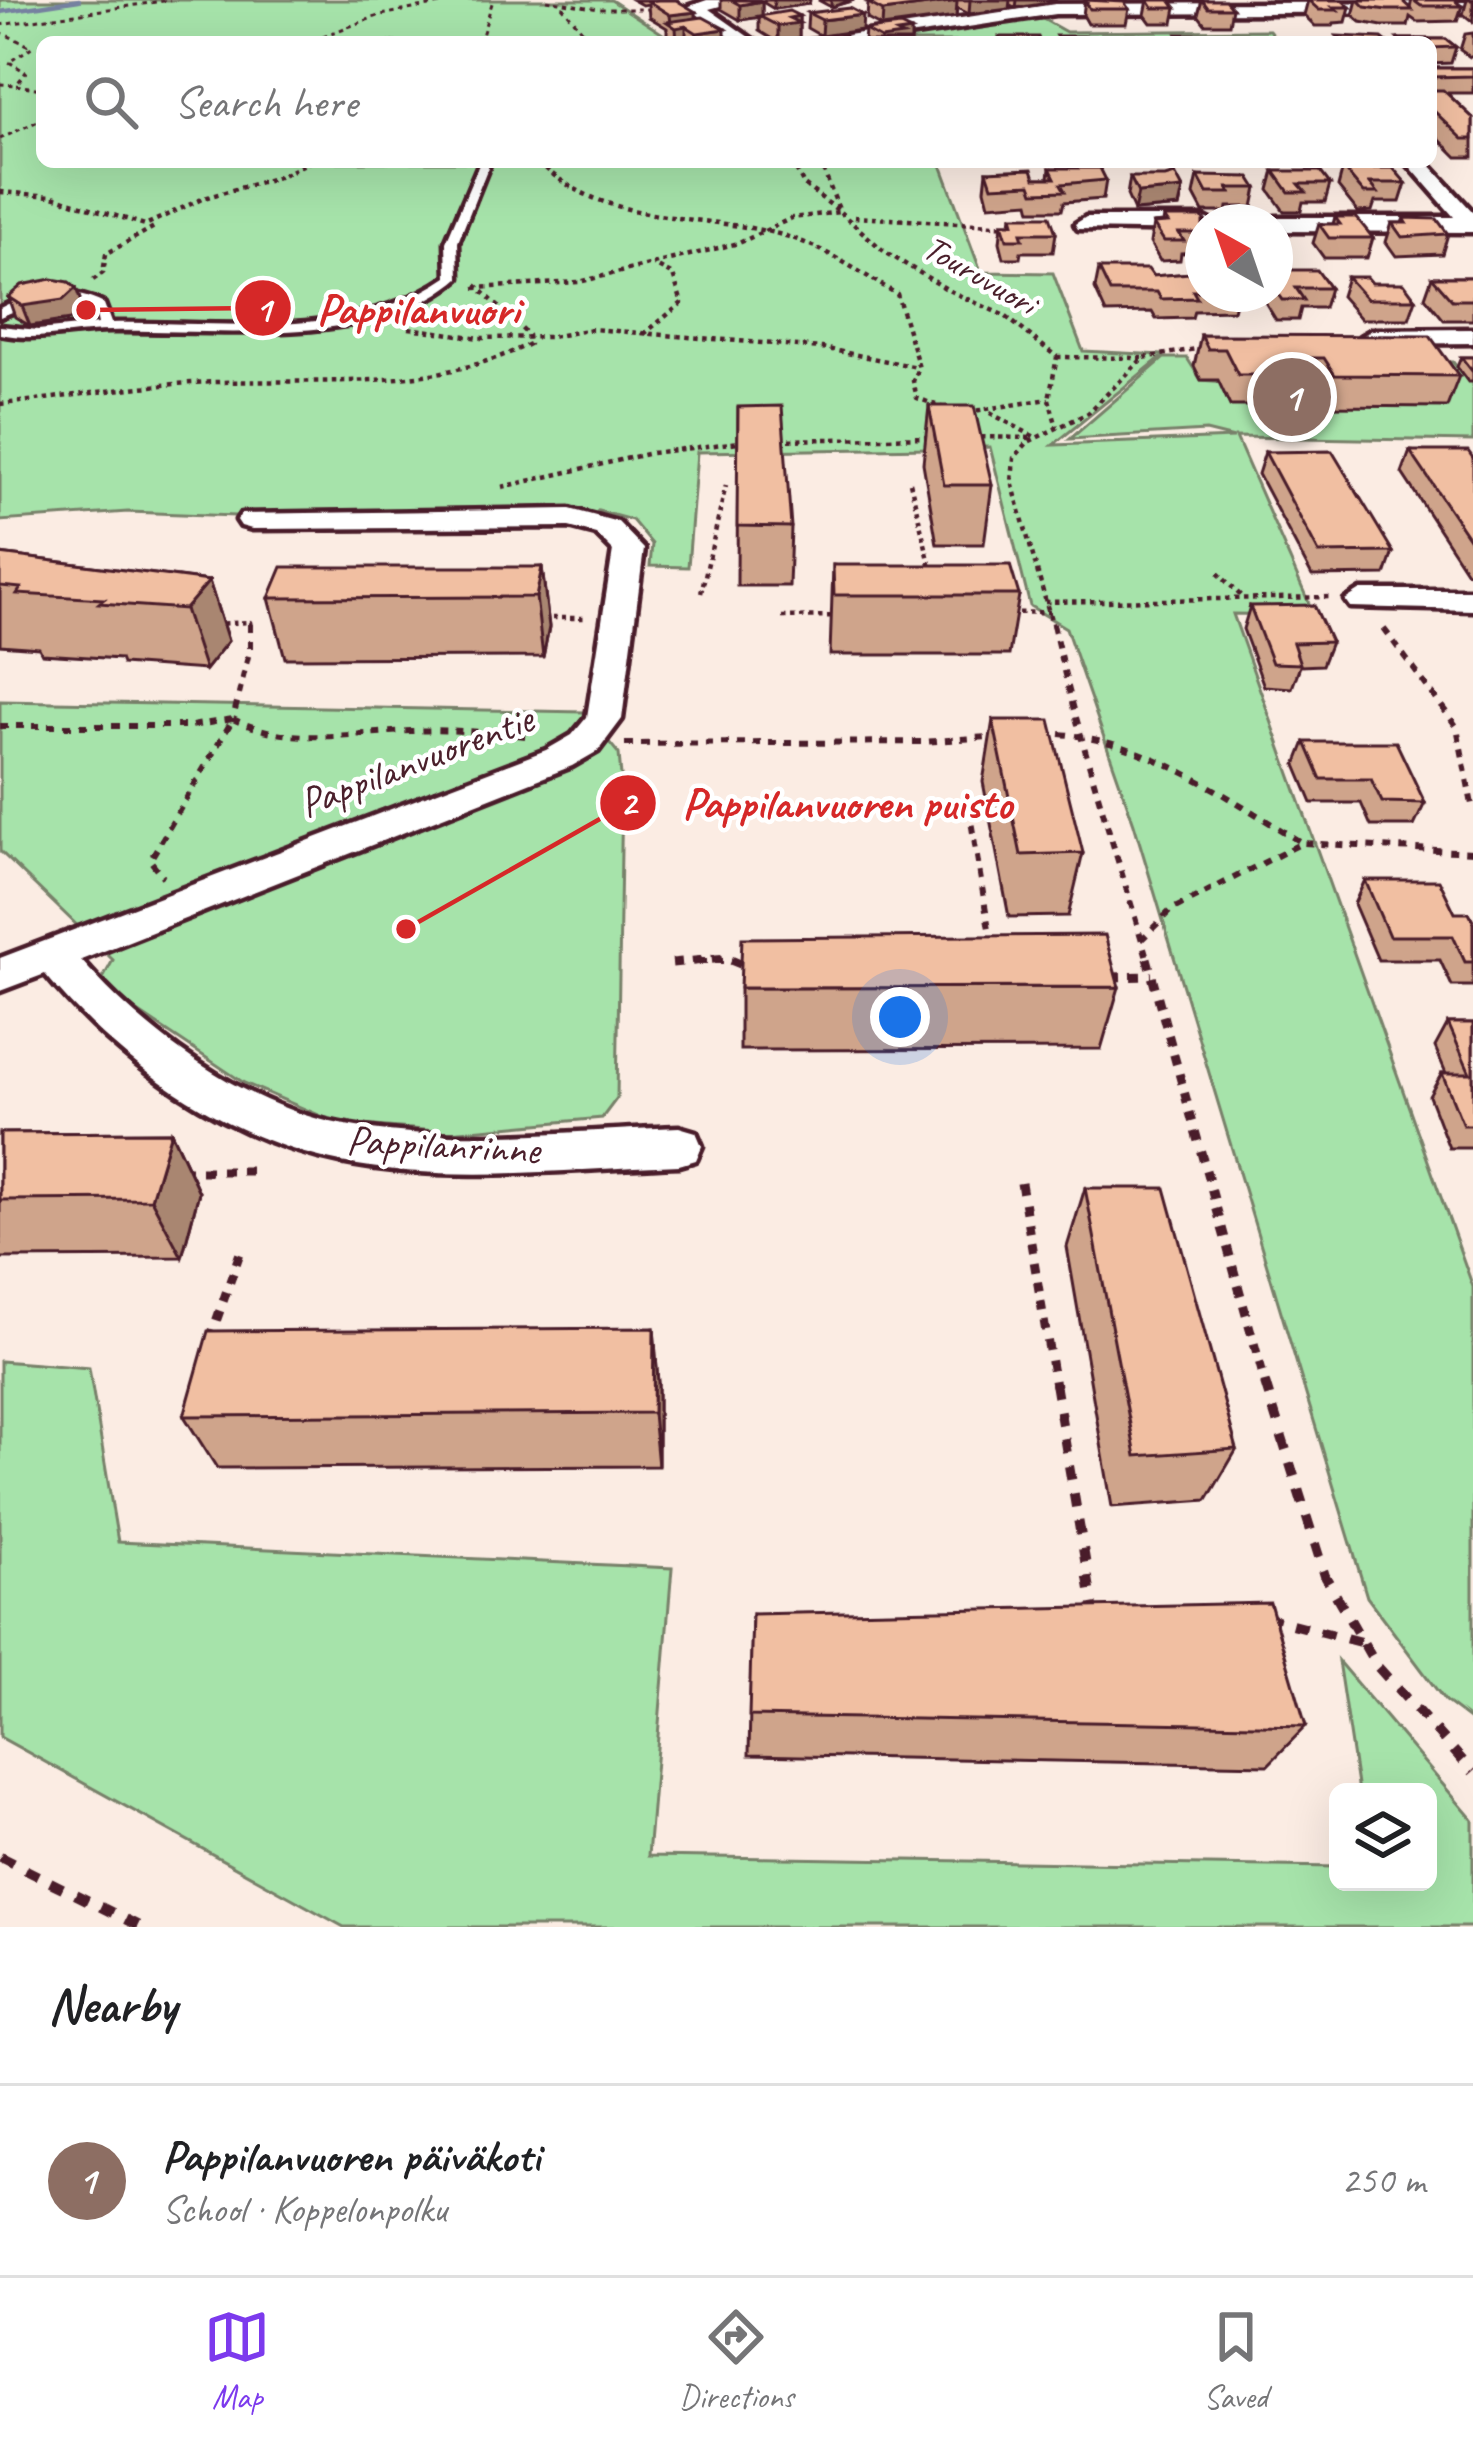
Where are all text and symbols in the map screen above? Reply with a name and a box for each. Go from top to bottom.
search box [36,36,1437,168]
icon: search [78,69,144,135]
text: Search here [174,74,357,131]
north arrow [1185,204,1293,312]
street label: Touruvuori [915,224,1049,328]
callout: Pappilanvuori [233,268,543,349]
text: Pappilanvuori [317,281,525,338]
text: 1 [255,286,275,332]
pin: 1 [1253,352,1331,442]
street label: Pappilanvuorentie [292,691,543,830]
callout: Pappilanvuoren puisto [598,762,1036,843]
text: Pappilanvuoren puisto [682,775,1015,832]
text: 2 [620,780,640,826]
your location [870,987,930,1047]
street label: Pappilanrinne [345,1113,543,1177]
map controls [1329,1783,1437,1891]
button: layers [1329,1783,1437,1891]
text: Nearby [48,1973,176,2037]
text: Pappilanvuoren päiväkoti [162,2128,540,2185]
text: 1 [78,2156,96,2205]
text: 250 m [1341,2156,1425,2205]
text: School · Koppelonpolku [162,2185,447,2234]
tab: Map [204,2304,270,2418]
tab: Directions [679,2304,794,2418]
tab: Saved [1203,2304,1269,2418]

